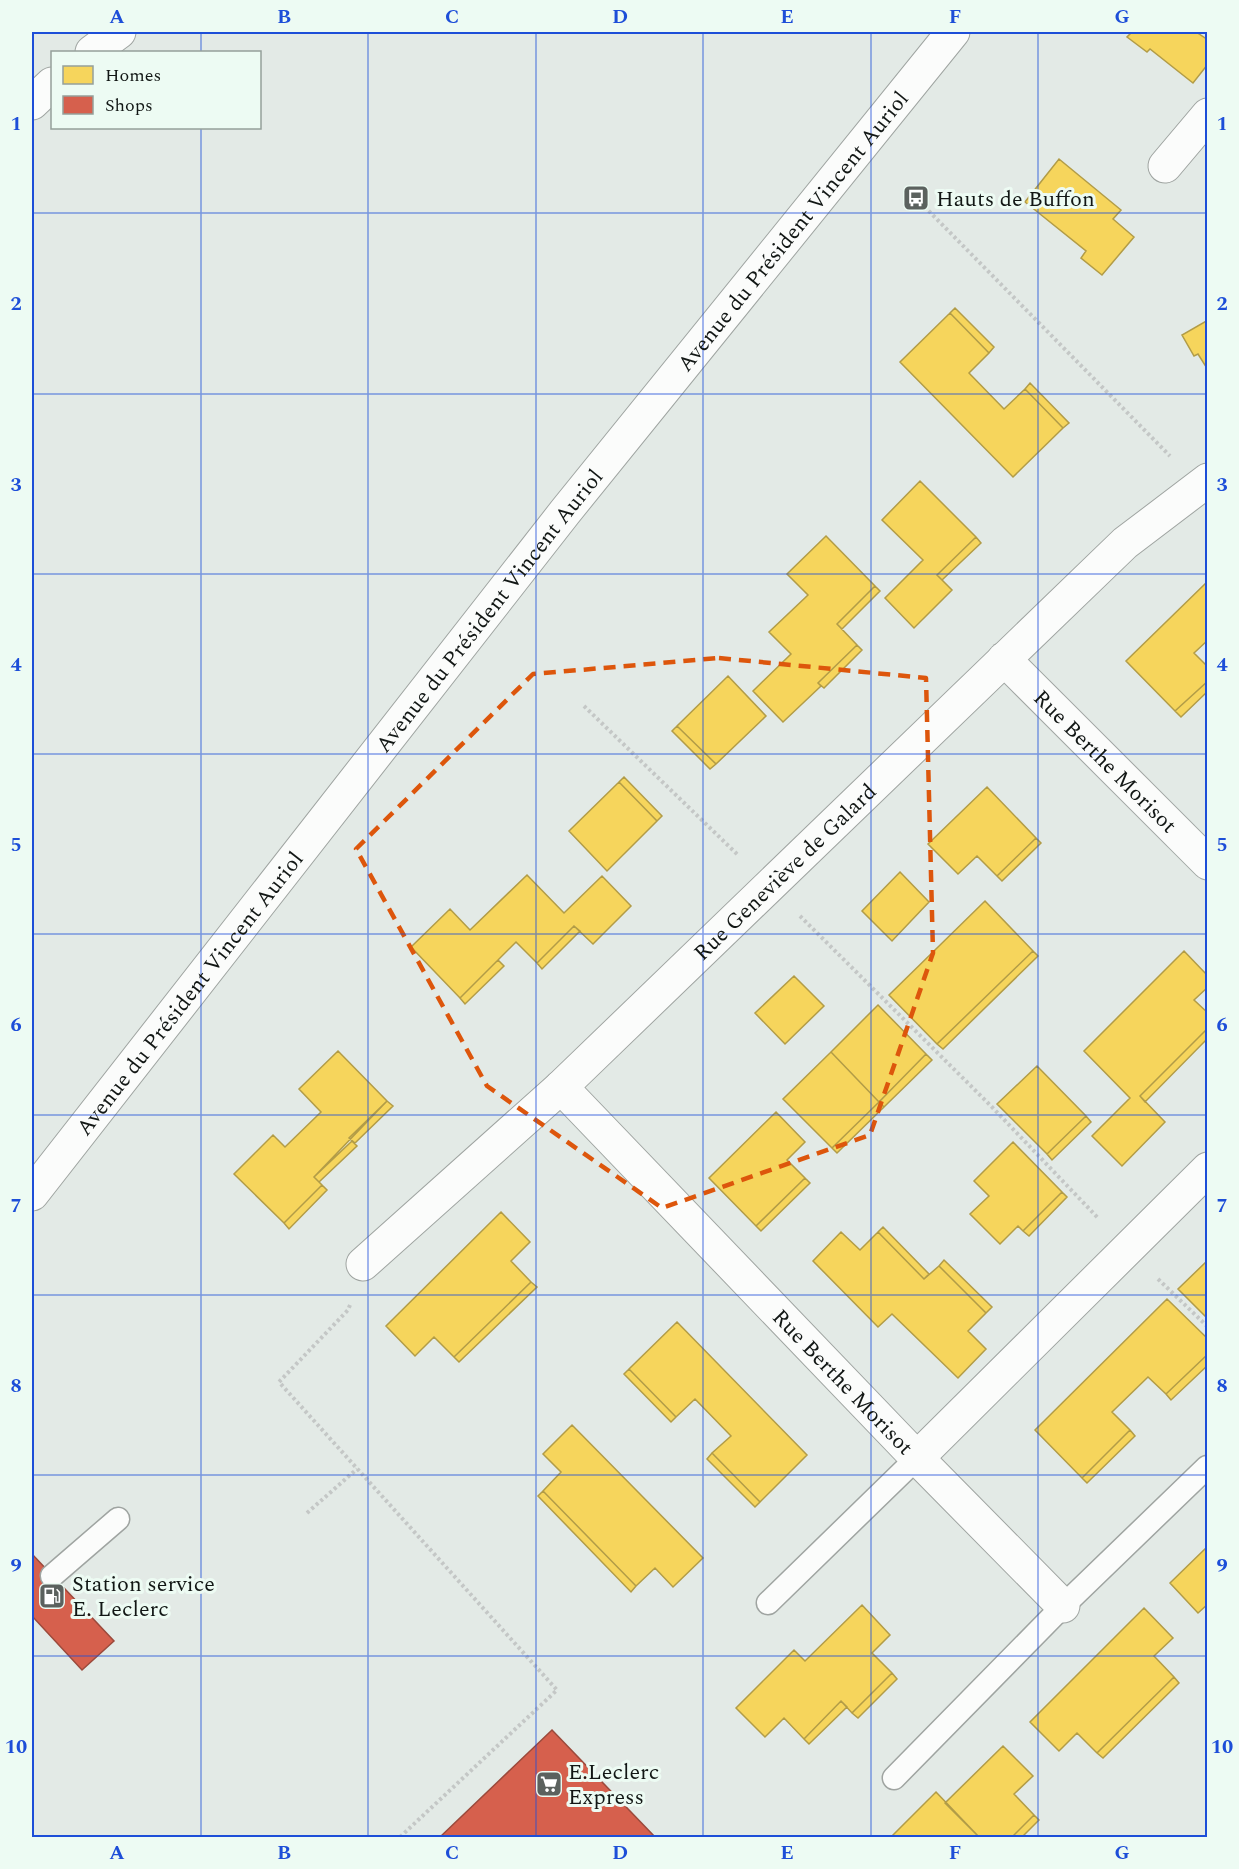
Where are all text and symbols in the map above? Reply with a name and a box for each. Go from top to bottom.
text: A [109,2,125,32]
text: B [277,2,291,32]
text: C [445,2,459,32]
text: D [612,2,628,32]
text: E [780,2,794,32]
text: F [949,2,961,32]
text: G [1114,2,1130,32]
legend [51,51,261,129]
text: Homes [105,62,161,89]
street label: Avenue du Président Vincent Auriol [670,84,917,379]
text: Shops [105,92,153,119]
text: 1 [10,109,22,139]
text: 1 [1216,109,1228,139]
bus stop icon: Hauts de Buffon [901,183,931,213]
place label: Hauts de Buffon [936,183,1095,216]
text: 2 [10,289,22,319]
text: 2 [1216,289,1228,319]
street label: Avenue du Président Vincent Auriol [368,462,612,760]
text: 3 [10,470,22,500]
text: 3 [1216,470,1228,500]
text: 4 [10,650,22,680]
text: 4 [1216,650,1228,680]
street label: Rue Berthe Morisot [1025,682,1184,841]
street label: Rue Geneviève de Galard [686,776,884,969]
text: 5 [10,830,22,860]
text: 5 [1216,830,1228,860]
street label: Avenue du Président Vincent Auriol [69,845,312,1143]
text: 6 [10,1010,22,1040]
text: 6 [1216,1010,1228,1040]
text: 7 [10,1191,22,1221]
text: 7 [1216,1191,1228,1221]
street label: Rue Berthe Morisot [764,1302,921,1463]
text: 8 [10,1371,22,1401]
text: 8 [1216,1371,1228,1401]
text: 9 [10,1551,22,1581]
text: 9 [1216,1551,1228,1581]
place label: Station service E. Leclerc [72,1568,215,1626]
fuel station icon: Station service E. Leclerc [37,1581,67,1611]
text: 10 [5,1732,27,1762]
text: 10 [1211,1732,1233,1762]
place label: E.Leclerc Express [568,1756,659,1814]
supermarket icon: E.Leclerc Express [534,1769,564,1799]
text: A [109,1838,125,1868]
text: B [277,1838,291,1868]
text: C [445,1838,459,1868]
text: D [612,1838,628,1868]
text: E [780,1838,794,1868]
text: F [949,1838,961,1868]
text: G [1114,1838,1130,1868]

